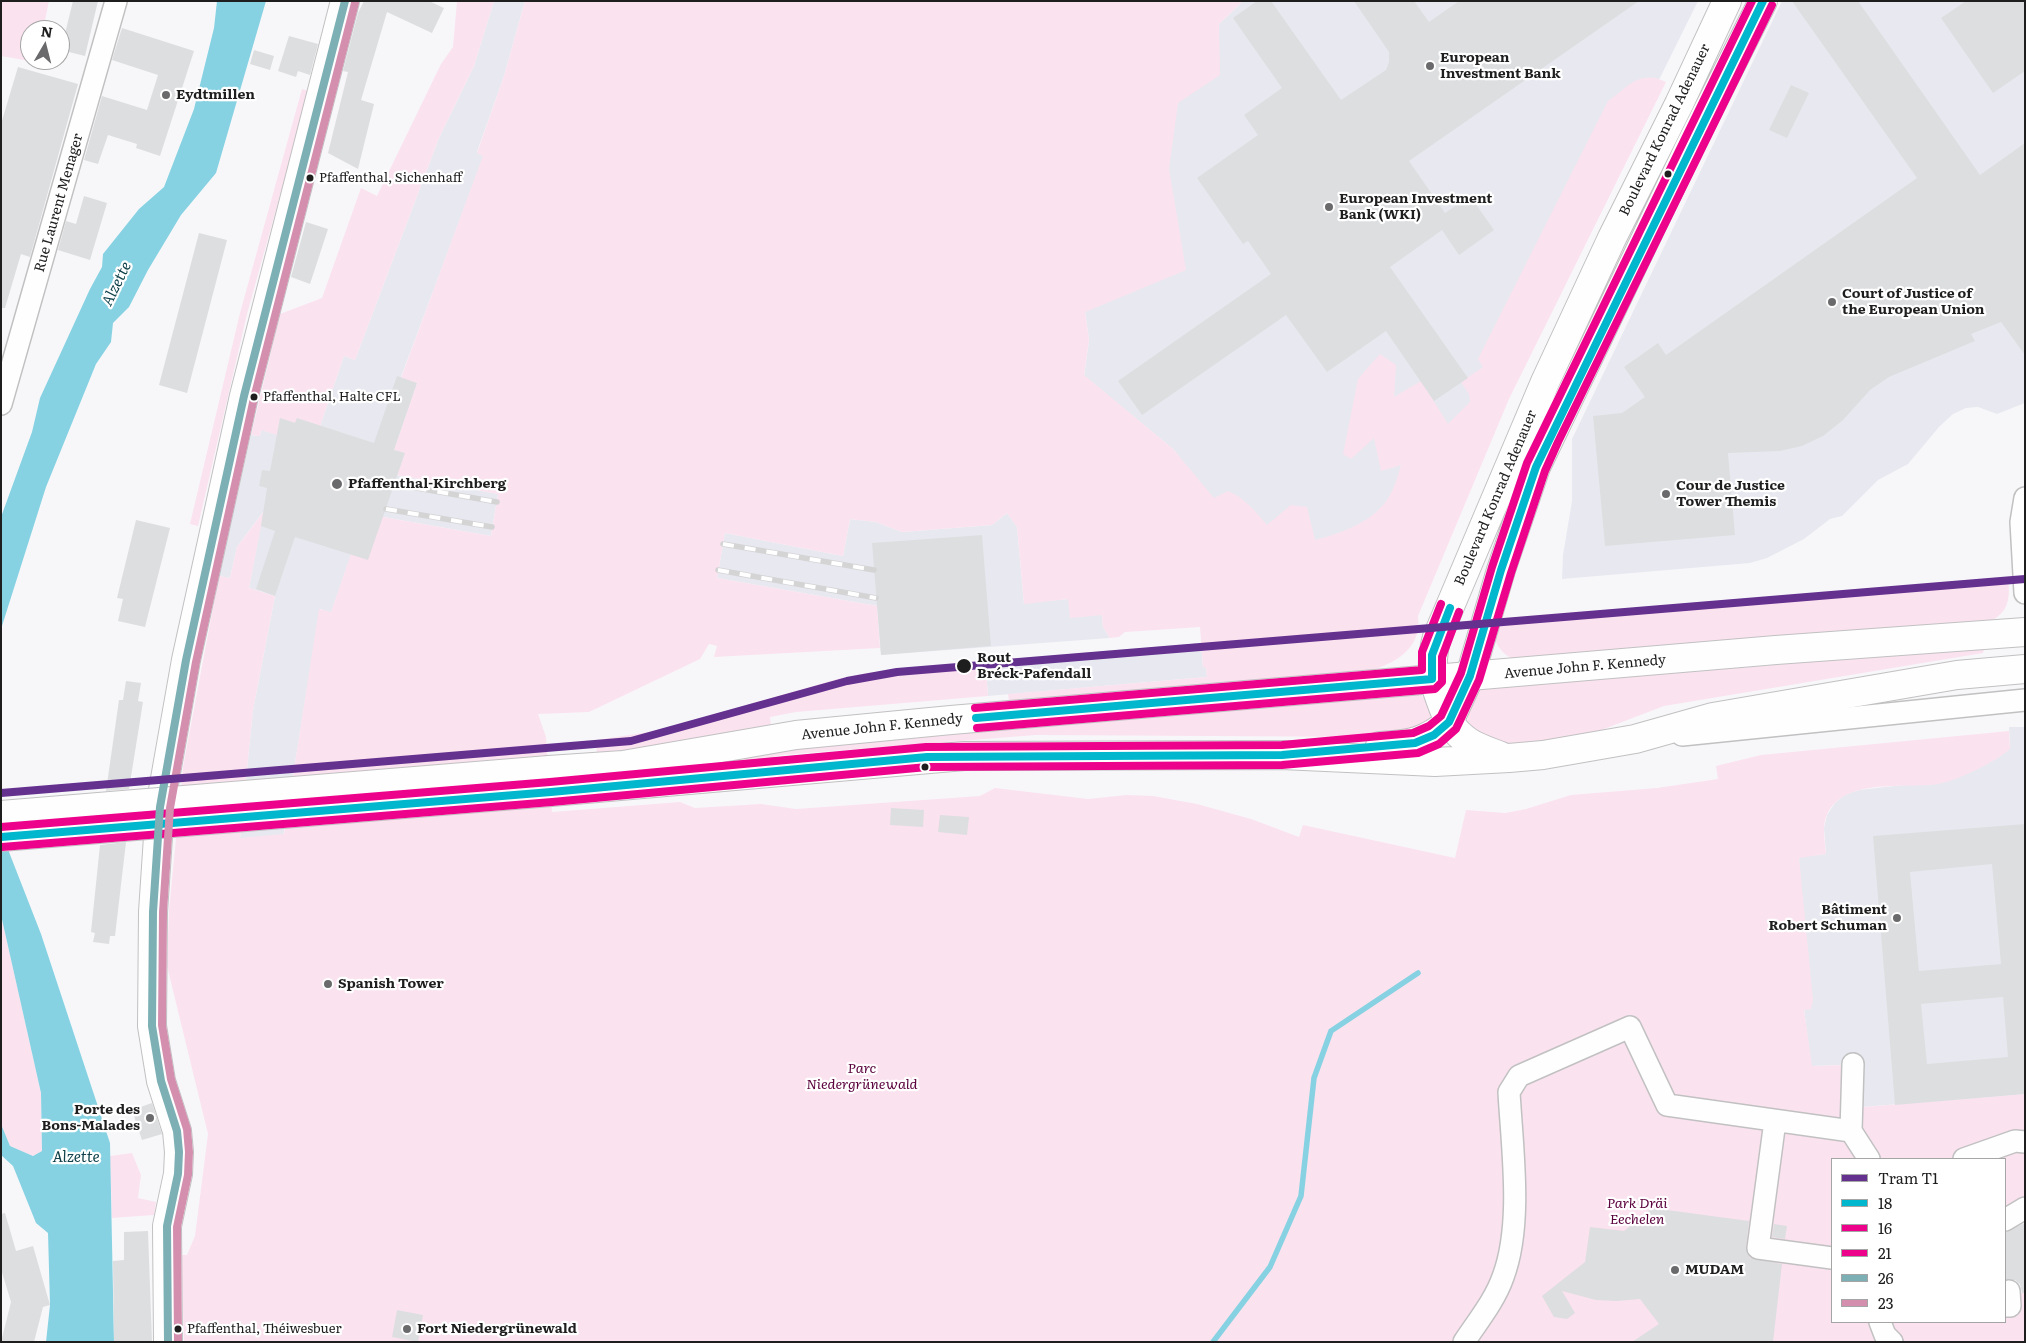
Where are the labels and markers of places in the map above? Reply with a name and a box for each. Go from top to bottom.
place label: European Investment Bank [1440,50,1561,82]
marker: European Investment Bank [1424,60,1436,72]
place label: Eydtmillen [176,87,255,103]
marker: Eydtmillen [160,89,172,101]
unlabelled marker [1663,169,1673,179]
place label: Pfaffenthal, Sichenhaff [319,170,462,186]
marker: Pfaffenthal, Sichenhaff [305,173,315,183]
place label: European Investment Bank (WKI) [1339,191,1492,223]
marker: European Investment Bank (WKI) [1323,201,1335,213]
place label: Court of Justice of the European Union [1842,286,1985,318]
marker: Court of Justice of the European Union [1826,296,1838,308]
place label: Pfaffenthal, Halte CFL [263,389,401,405]
marker: Pfaffenthal, Halte CFL [249,392,259,402]
place label: Pfaffenthal-Kirchberg [348,476,506,492]
marker: Pfaffenthal-Kirchberg [330,477,344,491]
place label: Cour de Justice Tower Themis [1676,478,1785,511]
marker: Cour de Justice Tower Themis [1660,488,1672,500]
place label: Rout Bréck-Pafendall [977,650,1091,682]
marker: Rout Bréck-Pafendall [955,657,973,675]
unlabelled marker [920,762,930,772]
place label: Bâtiment Robert Schuman [1768,902,1887,934]
marker: Bâtiment Robert Schuman [1891,912,1903,924]
place label: Spanish Tower [338,976,444,992]
marker: Spanish Tower [322,978,334,990]
place label: Porte des Bons-Malades [42,1102,140,1134]
marker: Porte des Bons-Malades [144,1112,156,1124]
place label: MUDAM [1685,1262,1744,1278]
marker: MUDAM [1669,1264,1681,1276]
place label: Pfaffenthal, Théiwesbuer [187,1321,342,1337]
place label: Fort Niedergrünewald [417,1321,577,1337]
marker: Fort Niedergrünewald [401,1323,413,1335]
marker: Pfaffenthal, Théiwesbuer [173,1324,183,1334]

